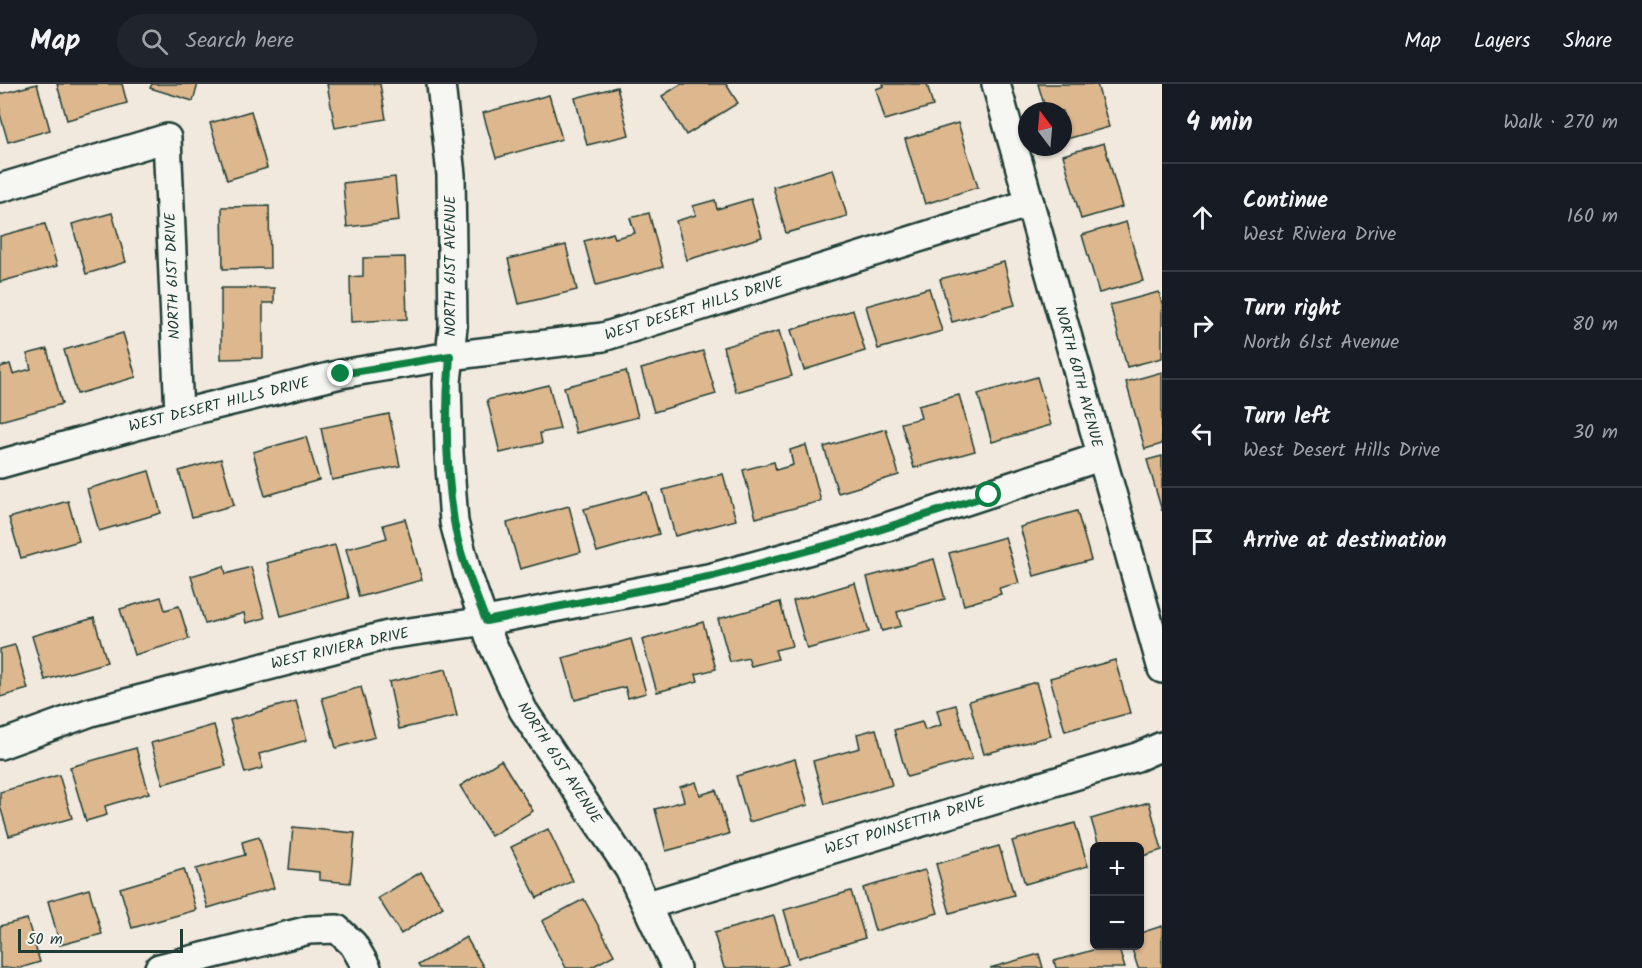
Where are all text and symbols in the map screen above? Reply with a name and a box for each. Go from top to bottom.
search box [117,14,537,68]
text: Map [30,19,81,64]
text: Search here [186,24,294,59]
icon: search [138,25,171,58]
text: Map [1404,25,1441,58]
text: Layers [1474,25,1530,58]
text: Share [1563,25,1612,58]
north arrow [1018,102,1072,156]
text: 4 min [1186,102,1253,144]
text: Walk · 270 m [1503,107,1618,139]
text: Continue [1243,184,1328,219]
street label: NORTH 61ST AVENUE [439,194,463,337]
icon: ahead [1186,201,1219,234]
text: 160 m [1567,201,1618,233]
street label: NORTH 61ST DRIVE [159,211,187,340]
text: West Riviera Drive [1243,219,1396,251]
street label: WEST DESERT HILLS DRIVE [602,270,787,348]
text: Turn right [1243,292,1341,327]
street label: NORTH 60TH AVENUE [1048,303,1109,452]
icon: right [1186,309,1219,342]
text: 80 m [1572,309,1618,341]
text: North 61st Avenue [1243,327,1399,359]
route end [327,360,353,386]
street label: WEST DESERT HILLS DRIVE [126,371,313,439]
text: Turn left [1243,400,1330,435]
icon: left [1186,417,1219,450]
text: 30 m [1573,417,1618,449]
text: West Desert Hills Drive [1243,435,1440,467]
route start [975,481,1001,507]
text: Arrive at destination [1243,524,1446,559]
icon: arrive [1186,525,1219,558]
street label: WEST RIVIERA DRIVE [269,621,413,677]
street label: NORTH 61ST AVENUE [511,697,608,830]
street label: WEST POINSETTIA DRIVE [822,790,990,862]
map controls [1090,842,1144,950]
button: + [1090,842,1144,896]
button: − [1090,896,1144,950]
scale bar [18,926,183,954]
text: 50 m [27,927,63,952]

